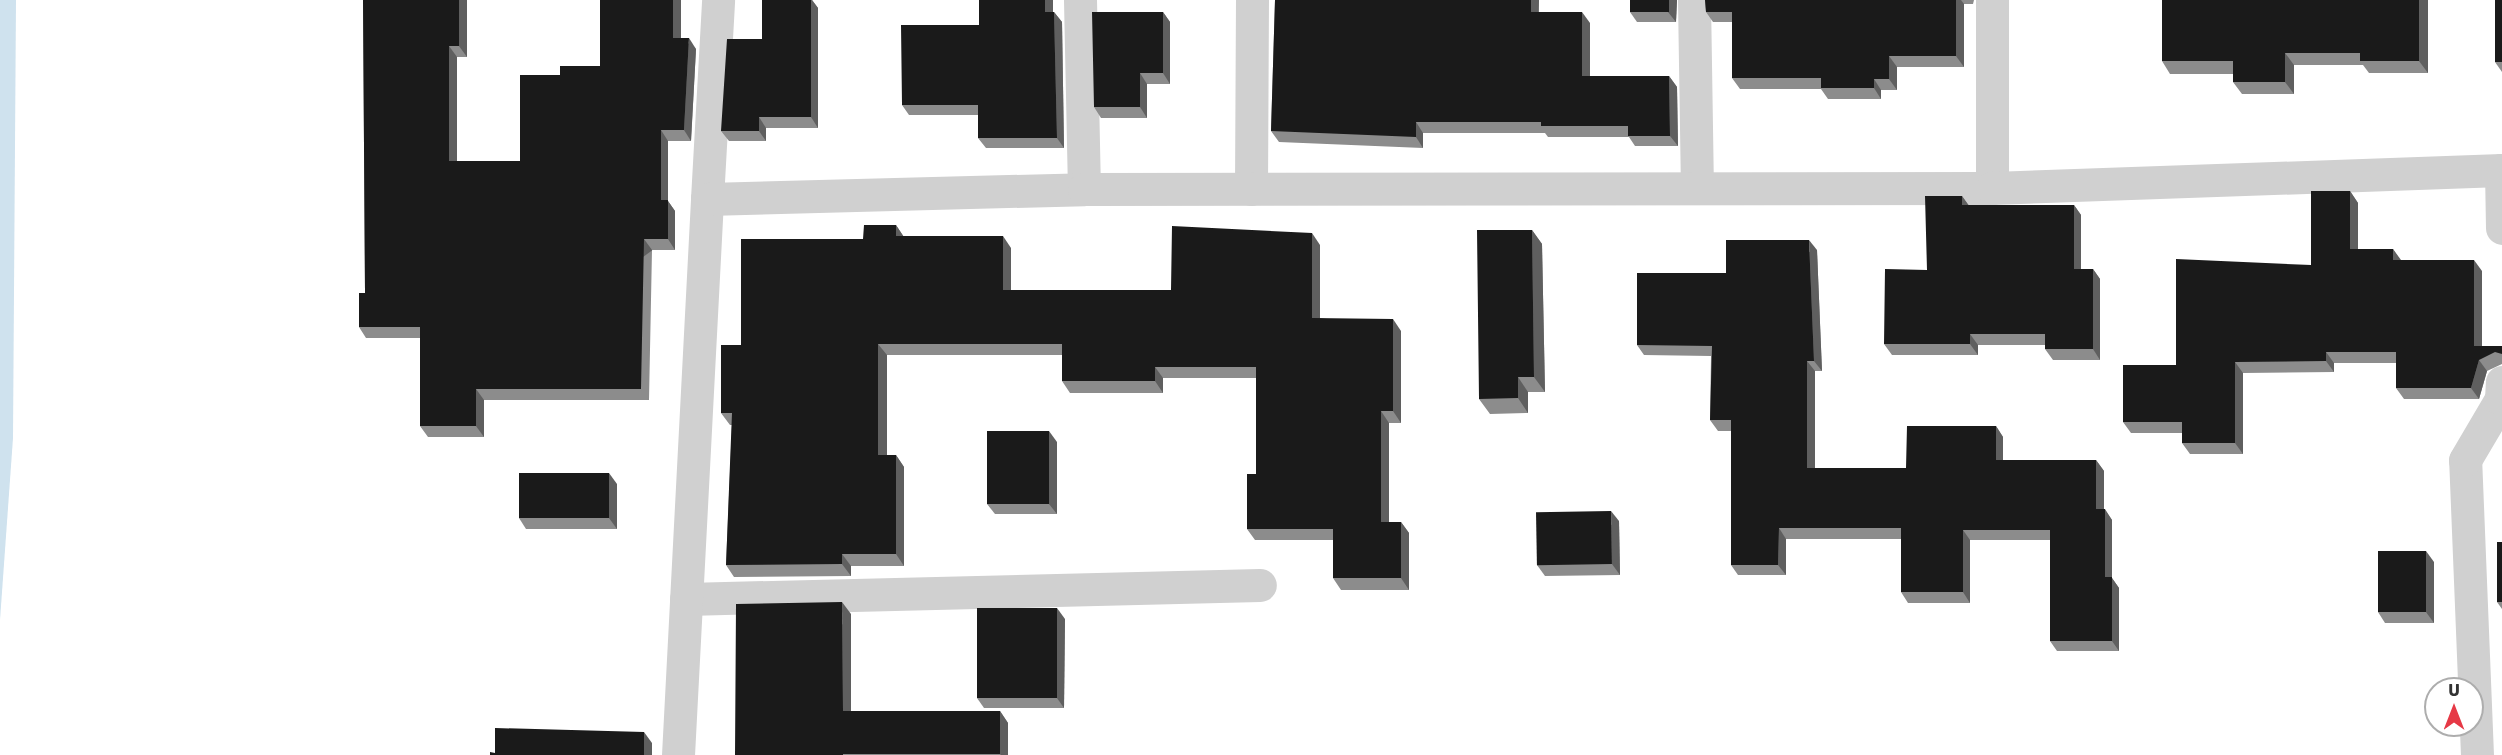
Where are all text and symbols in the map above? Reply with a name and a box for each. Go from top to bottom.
north arrow [2424,677,2484,737]
text: U [2448,681,2460,700]

